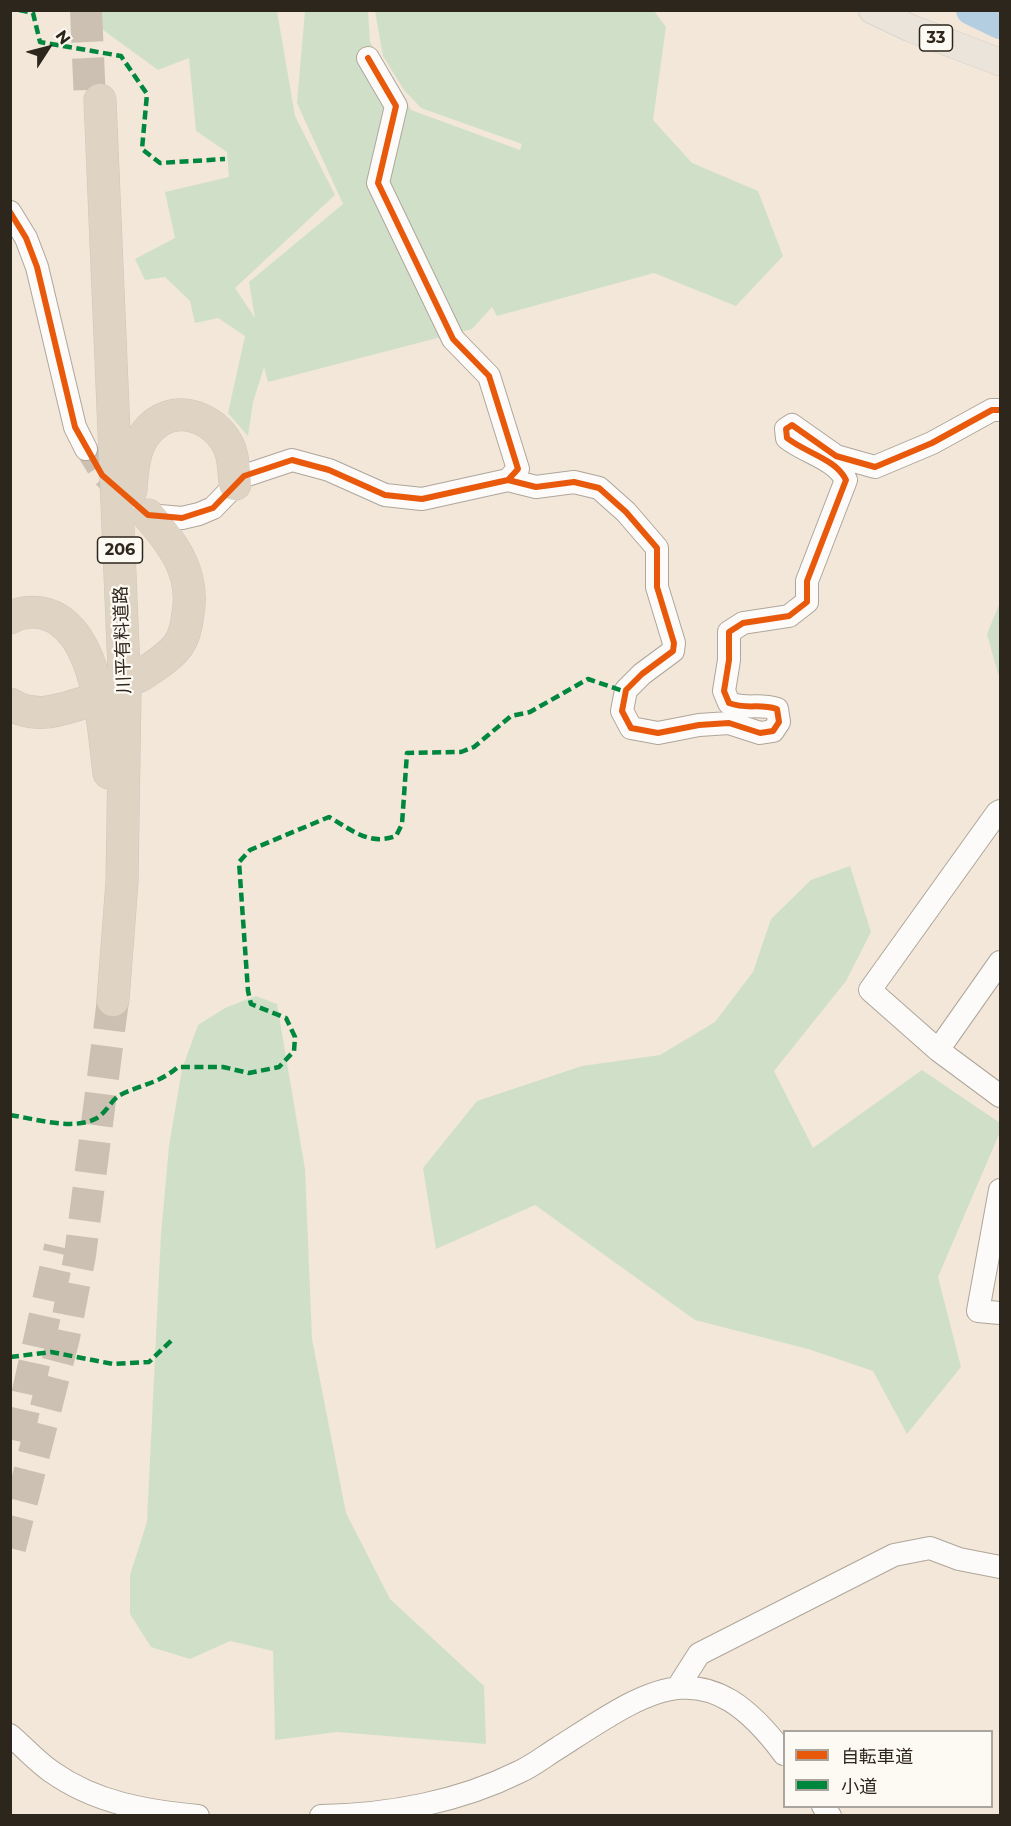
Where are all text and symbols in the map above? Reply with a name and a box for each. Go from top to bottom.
north arrow [18,18,78,78]
road number: 33 [920,25,952,51]
text: N [51,26,74,48]
road number: 206 [98,537,142,563]
street label: 川平有料道路 [110,586,136,694]
legend [783,1730,993,1808]
text: 自転車道 [841,1746,913,1768]
text: 小道 [841,1776,877,1798]

